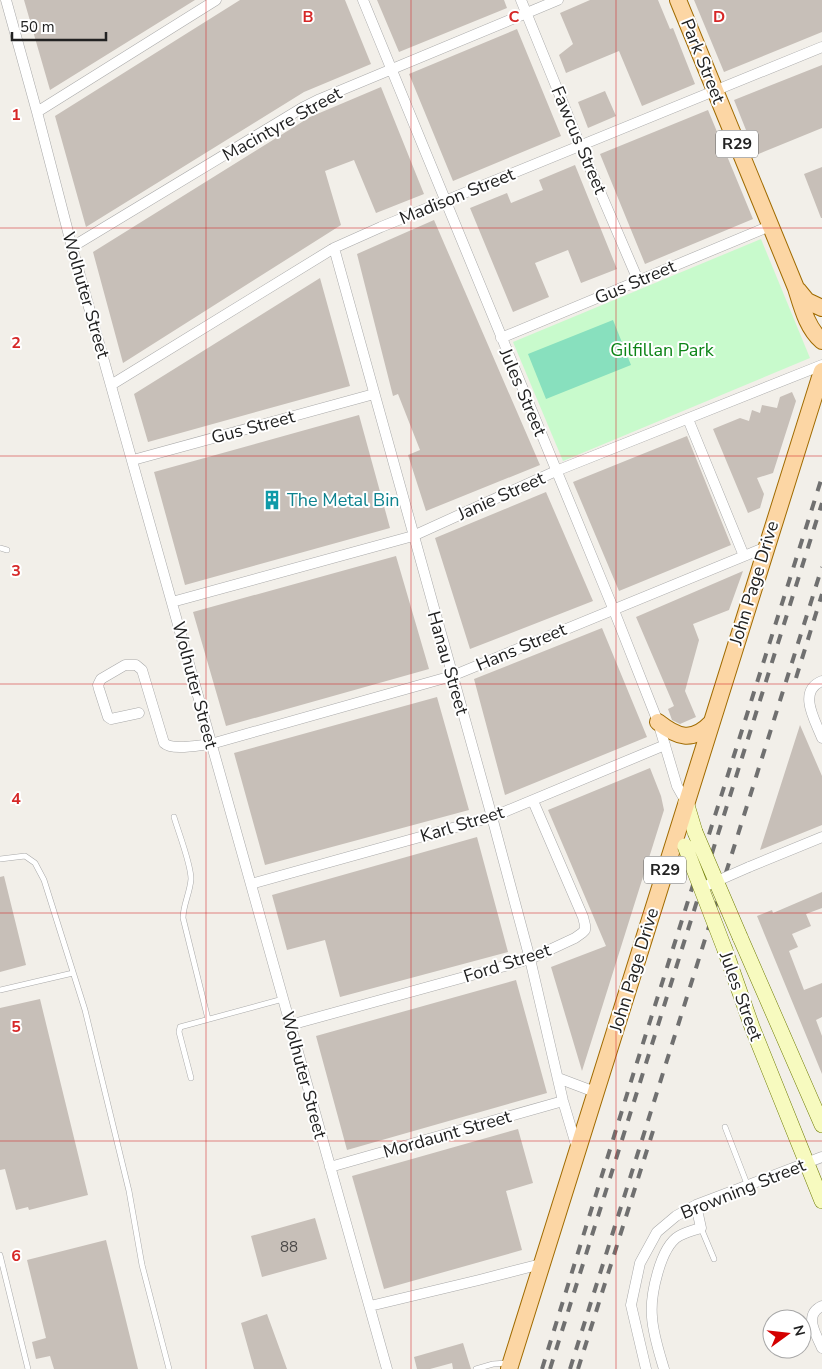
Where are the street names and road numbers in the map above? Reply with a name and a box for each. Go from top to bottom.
street label: Park Street [675,15,731,108]
street label: Macintyre Street [218,81,347,167]
street label: Fawcus Street [546,82,613,198]
road number: R29 [716,130,758,158]
street label: Madison Street [396,162,519,230]
street label: Wolhuter Street [56,229,116,362]
street label: Gus Street [591,254,680,310]
street label: Jules Street [493,344,553,440]
street label: Gus Street [209,404,298,450]
street label: Janie Street [453,466,549,526]
street label: John Page Drive [723,518,784,649]
street label: Hanau Street [422,608,474,718]
street label: Hans Street [472,617,570,677]
street label: Wolhuter Street [167,619,224,752]
street label: Karl Street [417,800,507,848]
road number: R29 [644,856,686,884]
street label: John Page Drive [603,905,664,1036]
street label: Ford Street [460,937,554,988]
street label: Jules Street [713,947,768,1045]
street label: Wolhuter Street [276,1009,333,1142]
street label: Mordaunt Street [380,1104,514,1164]
street label: Browning Street [677,1153,810,1225]

